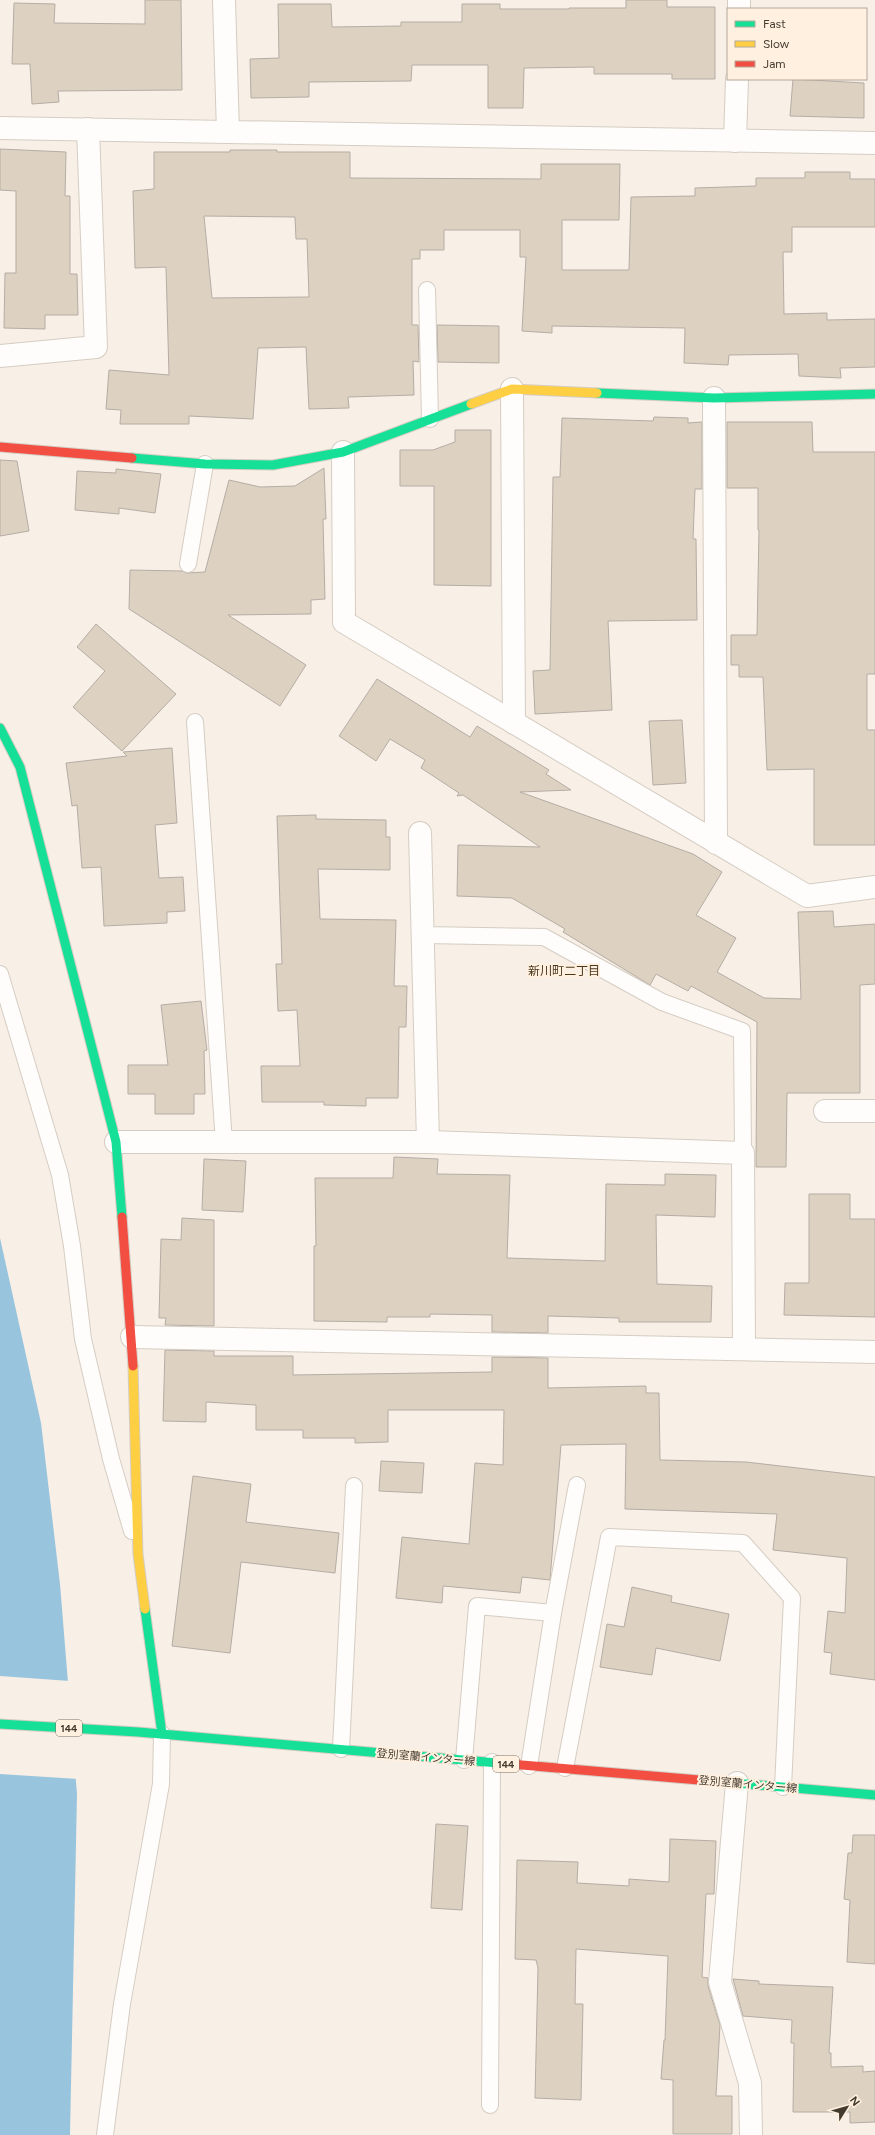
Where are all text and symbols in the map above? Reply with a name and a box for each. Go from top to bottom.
legend [727,8,867,80]
text: Fast [763,17,786,31]
text: Slow [763,37,790,51]
text: Jam [763,57,786,71]
district label: 新川町二丁目 [528,964,600,978]
road number: 144 [56,1720,82,1736]
street label: 登別室蘭インター線 [376,1747,476,1768]
road number: 144 [493,1756,519,1772]
street label: 登別室蘭インター線 [698,1774,798,1795]
north arrow [827,2087,867,2127]
text: N [847,2094,862,2109]

